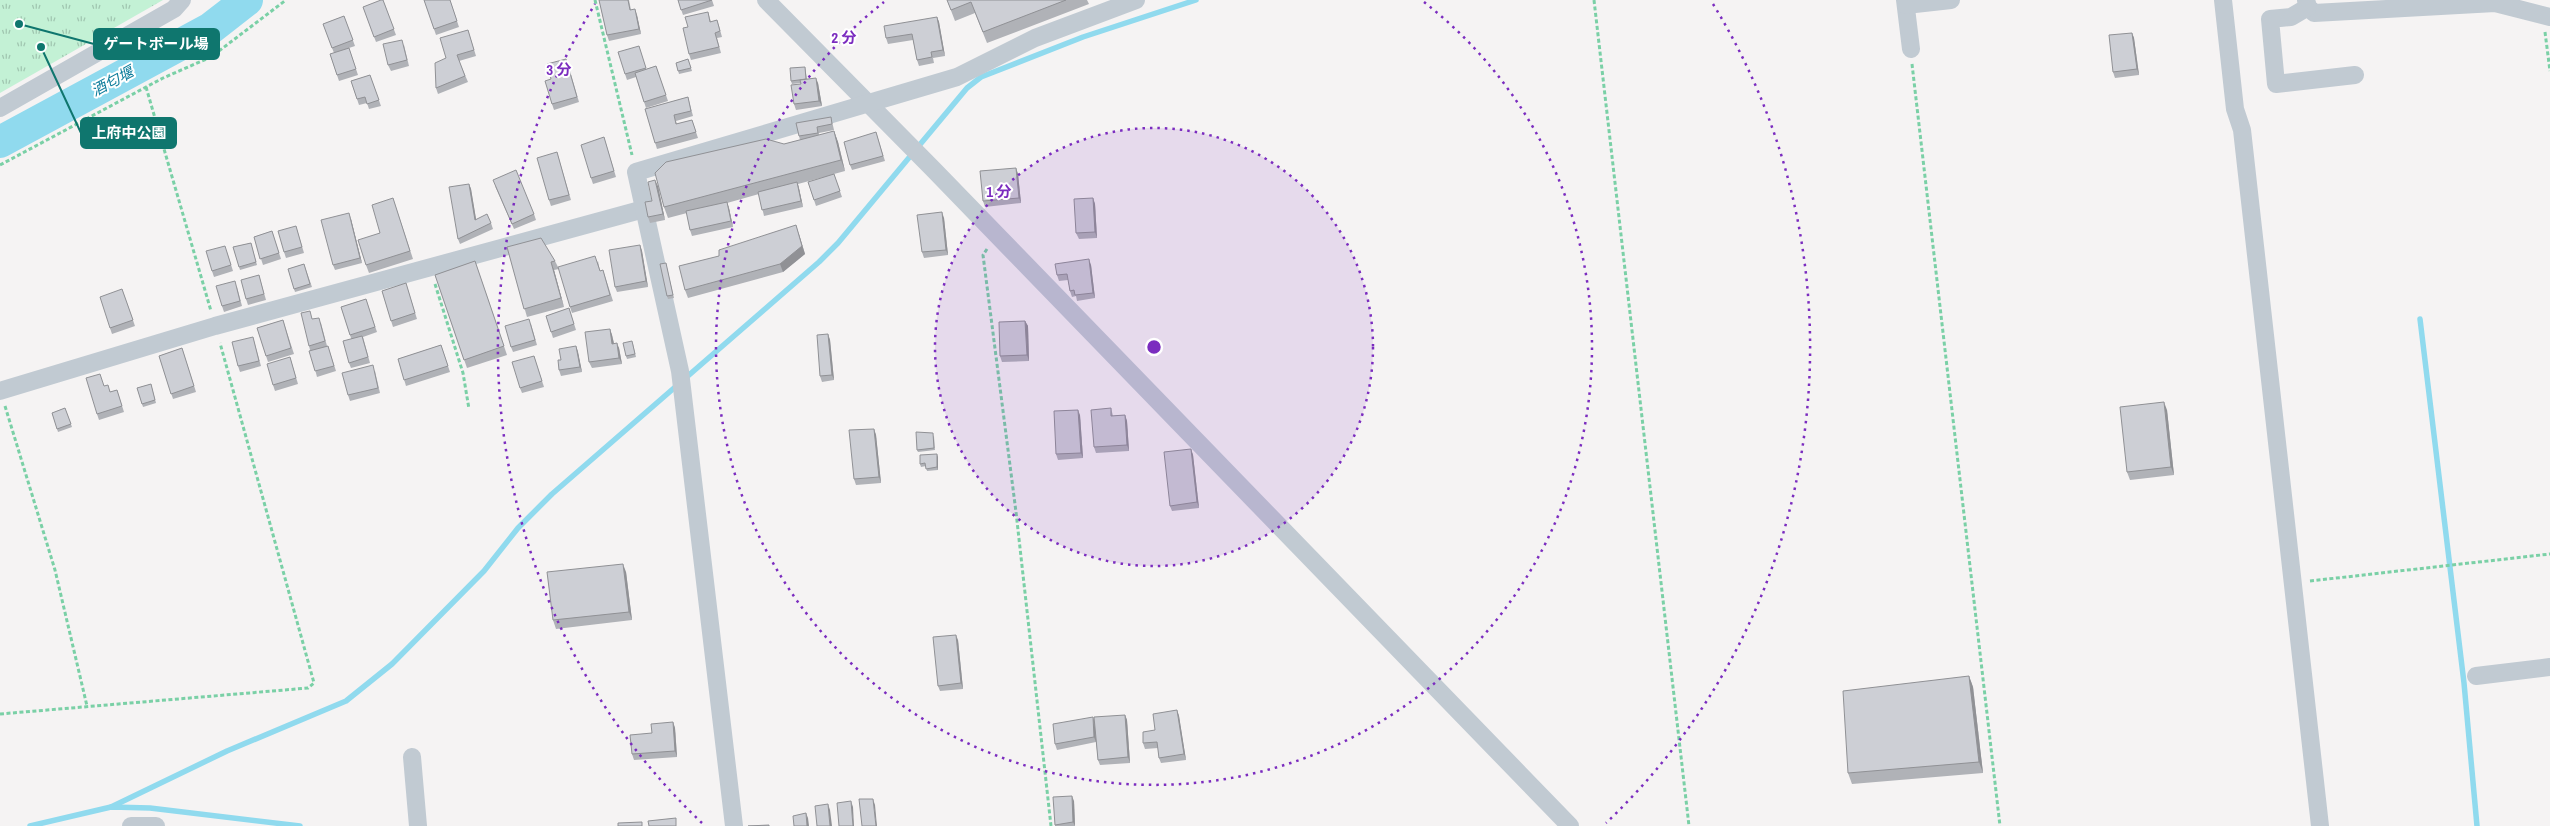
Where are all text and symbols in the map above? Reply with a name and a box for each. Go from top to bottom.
text: 2 分 [831,27,857,48]
callout: ゲートボール場 [94,29,219,59]
text: ゲートボール場 [103,33,209,54]
text: 3 分 [546,59,572,80]
water label: 酒匂堰 [87,60,139,101]
callout: 上府中公園 [81,118,176,148]
text: 上府中公園 [91,122,167,143]
text: 1 分 [986,181,1012,202]
centre of rings [1145,338,1163,356]

